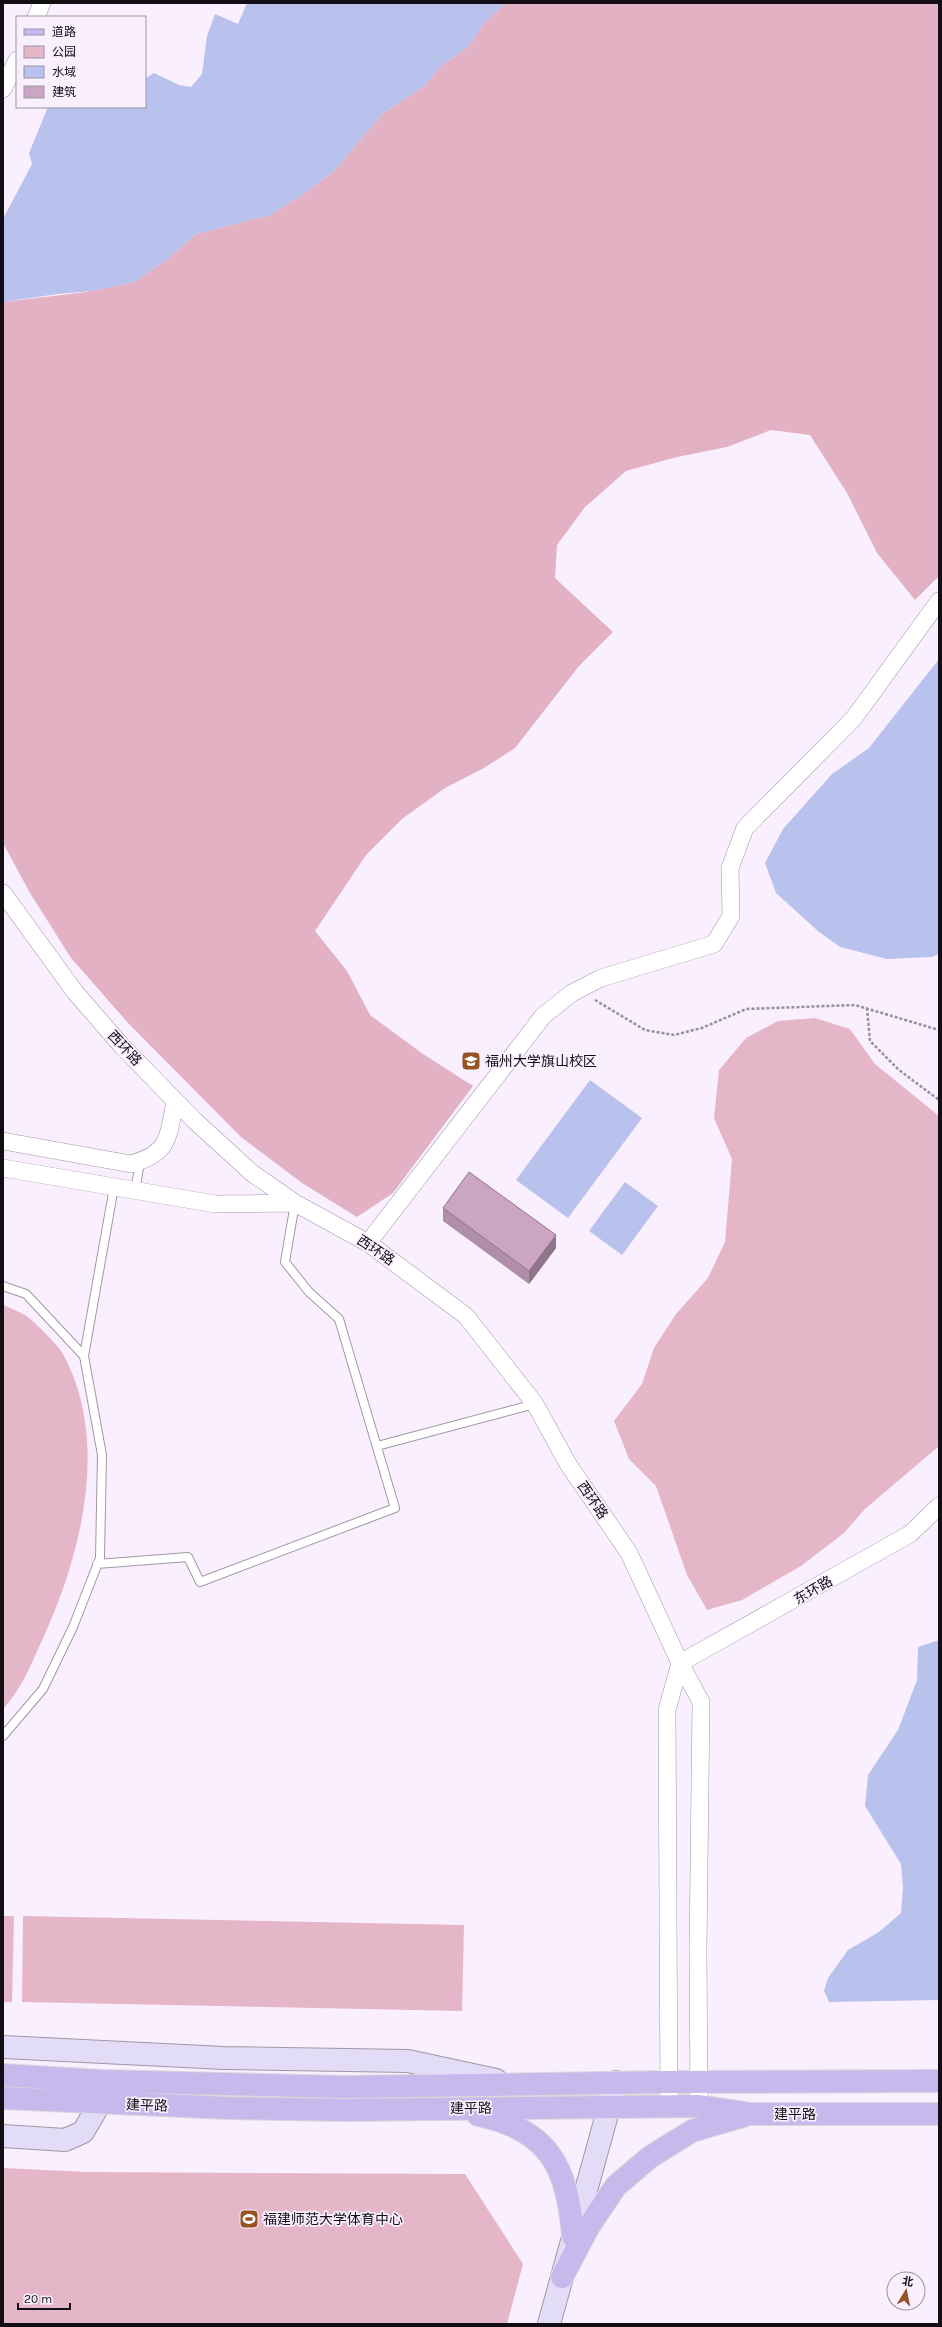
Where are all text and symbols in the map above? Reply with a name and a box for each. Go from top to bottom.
legend [16,16,146,108]
text: 道路 [52,25,76,39]
text: 公园 [52,45,76,59]
text: 水域 [52,65,76,79]
text: 建筑 [52,85,76,99]
street label: 西环路 [104,1027,145,1069]
school or university icon: 福州大学旗山校区 [460,1050,482,1072]
place label: 福州大学旗山校区 [485,1053,597,1070]
street label: 西环路 [354,1232,398,1269]
street label: 西环路 [574,1478,611,1522]
street label: 东环路 [791,1573,836,1608]
street label: 建平路 [126,2096,168,2115]
street label: 建平路 [450,2100,492,2117]
street label: 建平路 [774,2106,816,2123]
sports icon: 福建师范大学体育中心 [238,2208,260,2230]
place label: 福建师范大学体育中心 [263,2211,403,2228]
north arrow [886,2271,926,2311]
text: 北 [901,2274,914,2289]
scale bar [18,2285,70,2311]
text: 20 m [24,2292,52,2306]

